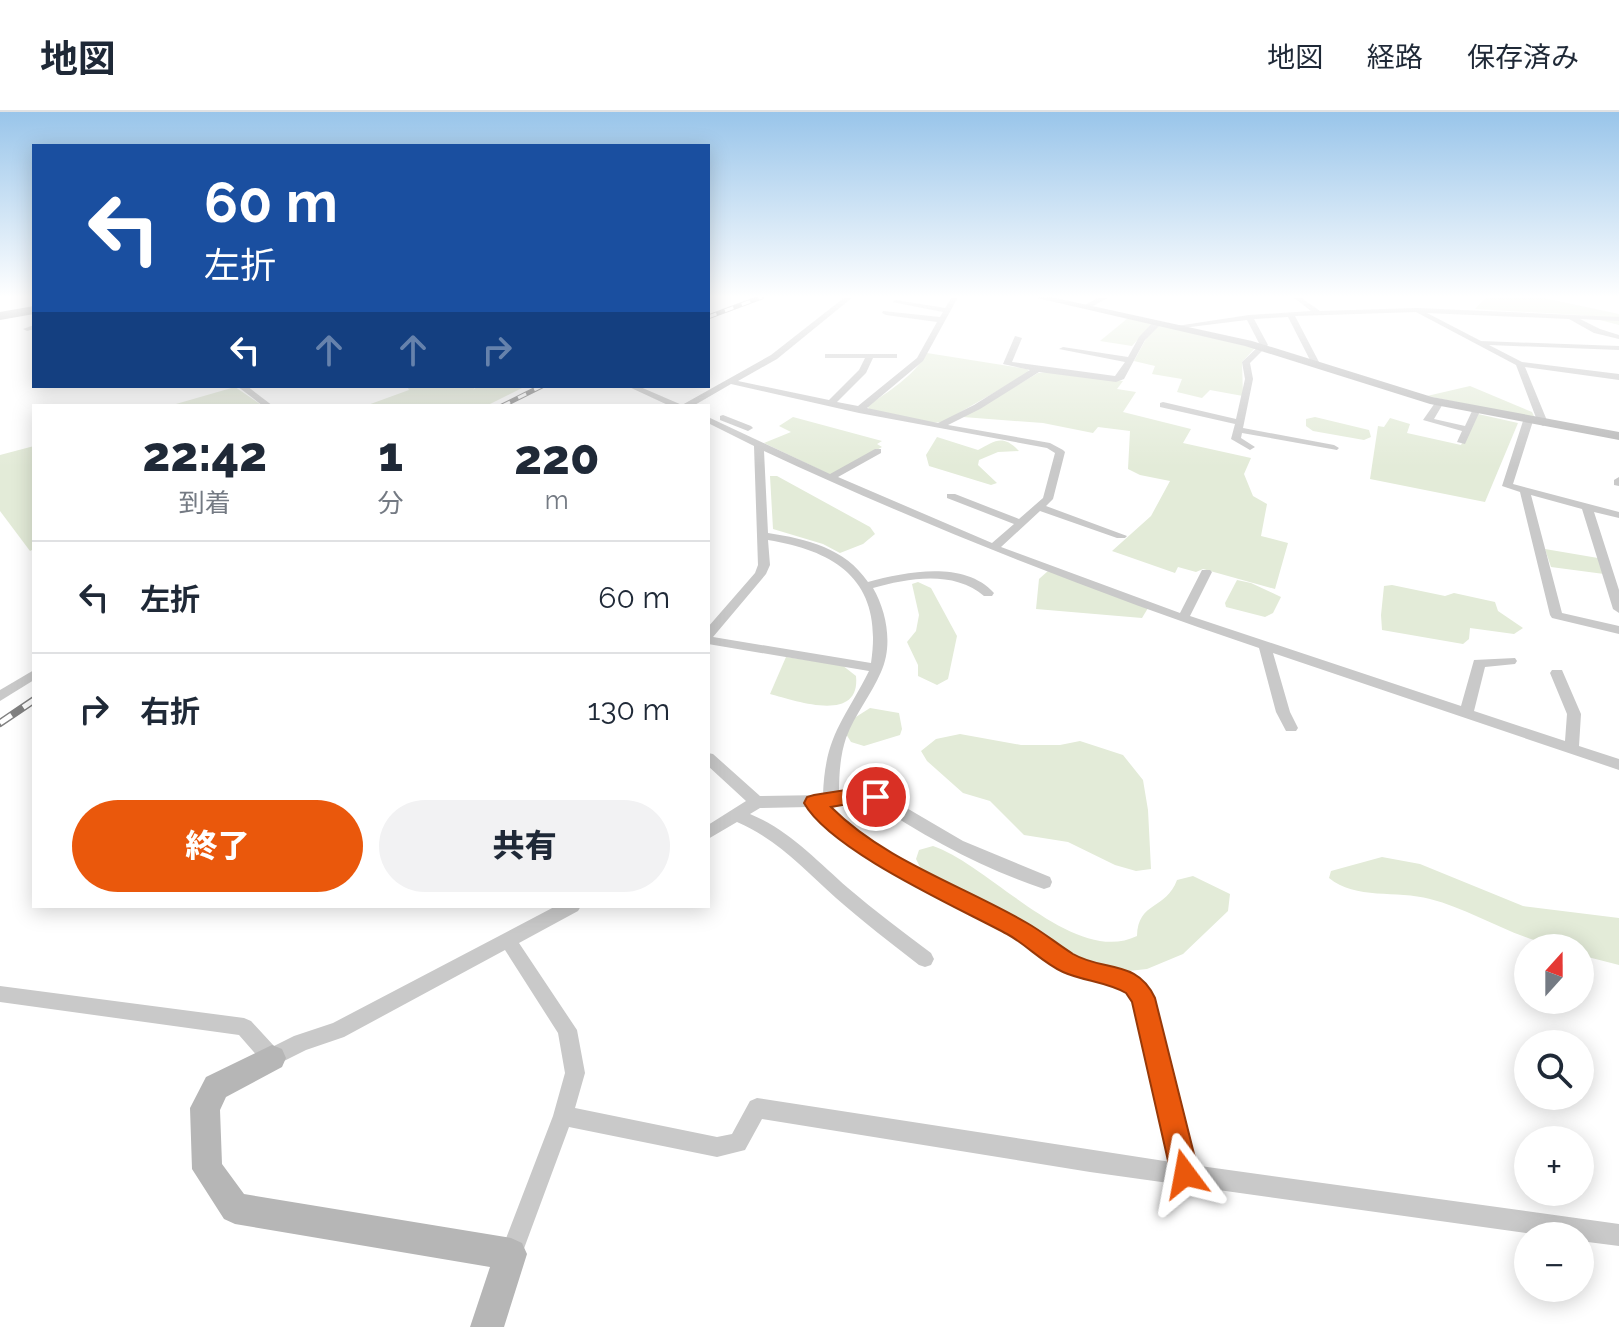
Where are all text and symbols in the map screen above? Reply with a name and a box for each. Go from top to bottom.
text: 地図 [40,36,116,81]
text: 地図 [1267,41,1323,74]
text: 経路 [1367,41,1423,74]
text: 保存済み [1467,41,1579,74]
text: 60 m [204,169,338,235]
icon: left [72,176,176,280]
text: 左折 [204,244,276,286]
icon: left [223,328,267,372]
icon: ahead [307,328,351,372]
icon: ahead [391,328,435,372]
icon: right [475,328,519,372]
text: 22:42 [143,426,267,482]
text: 1 [378,426,403,482]
text: 220 [514,429,599,485]
text: m [545,485,569,515]
text: 到着 [179,488,231,518]
text: 分 [378,488,404,518]
icon: left [72,575,116,619]
text: 60 m [598,580,670,615]
text: 左折 [140,582,200,617]
icon: right [72,687,116,731]
text: 130 m [588,692,670,727]
text: 右折 [140,694,200,729]
pin [842,763,910,831]
icon: arrive [854,775,898,819]
button: 終了 [72,800,363,892]
button: 共有 [379,800,670,892]
north arrow [1514,934,1594,1014]
map controls [1514,934,1594,1302]
button: search [1514,1030,1594,1110]
button: + [1514,1126,1594,1206]
position arrow [1143,1132,1227,1216]
button: − [1514,1222,1594,1302]

